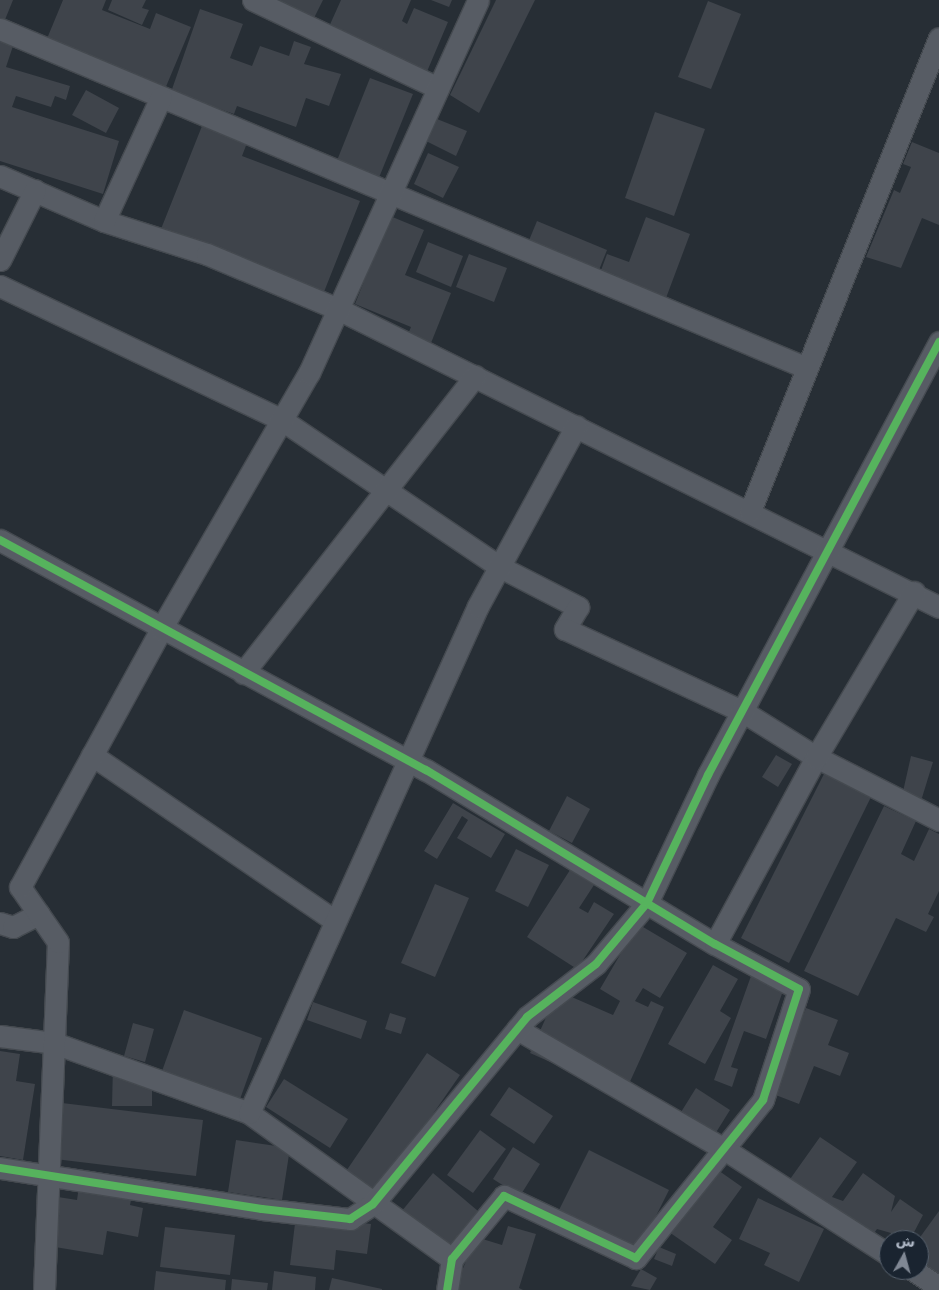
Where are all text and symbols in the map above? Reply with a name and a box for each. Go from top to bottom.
north arrow [879,1230,929,1280]
text: ش [895,1232,916,1250]

